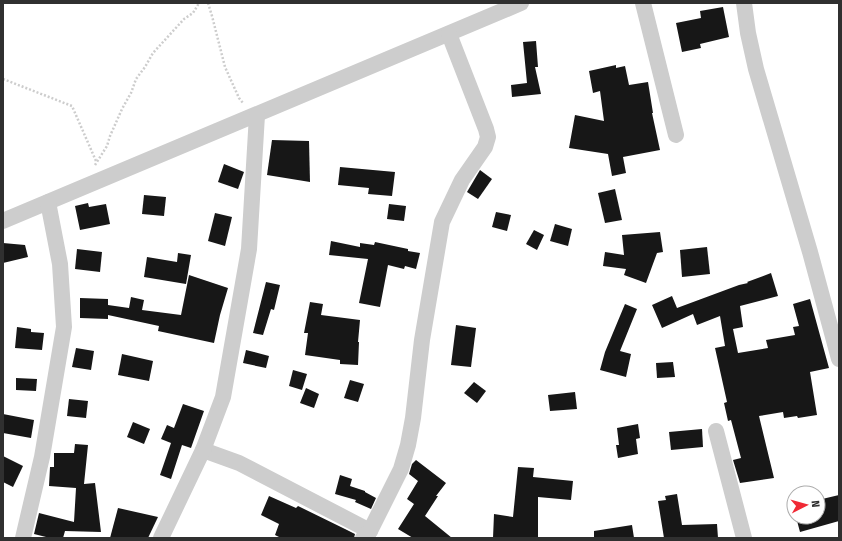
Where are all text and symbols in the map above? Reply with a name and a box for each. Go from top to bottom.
north arrow [786,485,826,525]
text: N [809,500,822,508]

